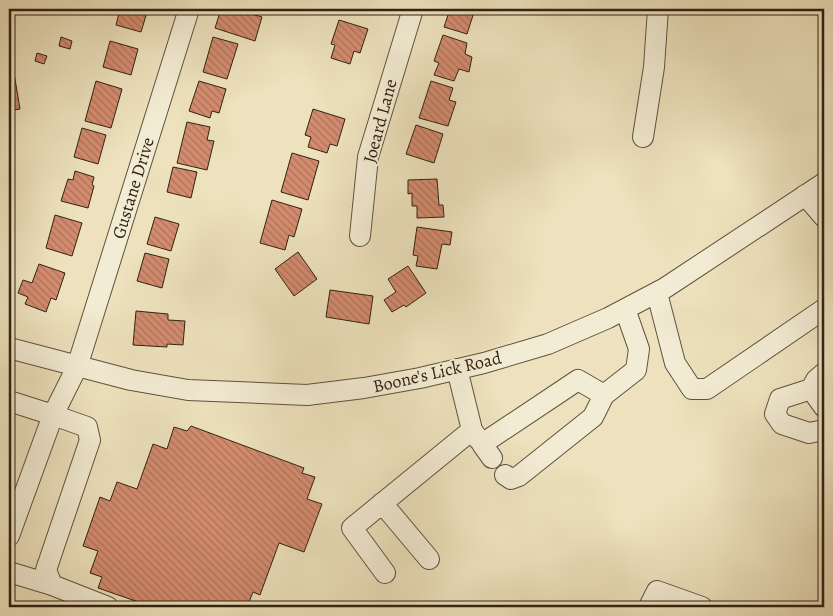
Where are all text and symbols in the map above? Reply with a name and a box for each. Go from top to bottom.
street label: Joeard Lane [357,76,403,166]
street label: Gustane Drive [106,134,160,242]
street label: Boone's Lick Road [370,345,504,398]

